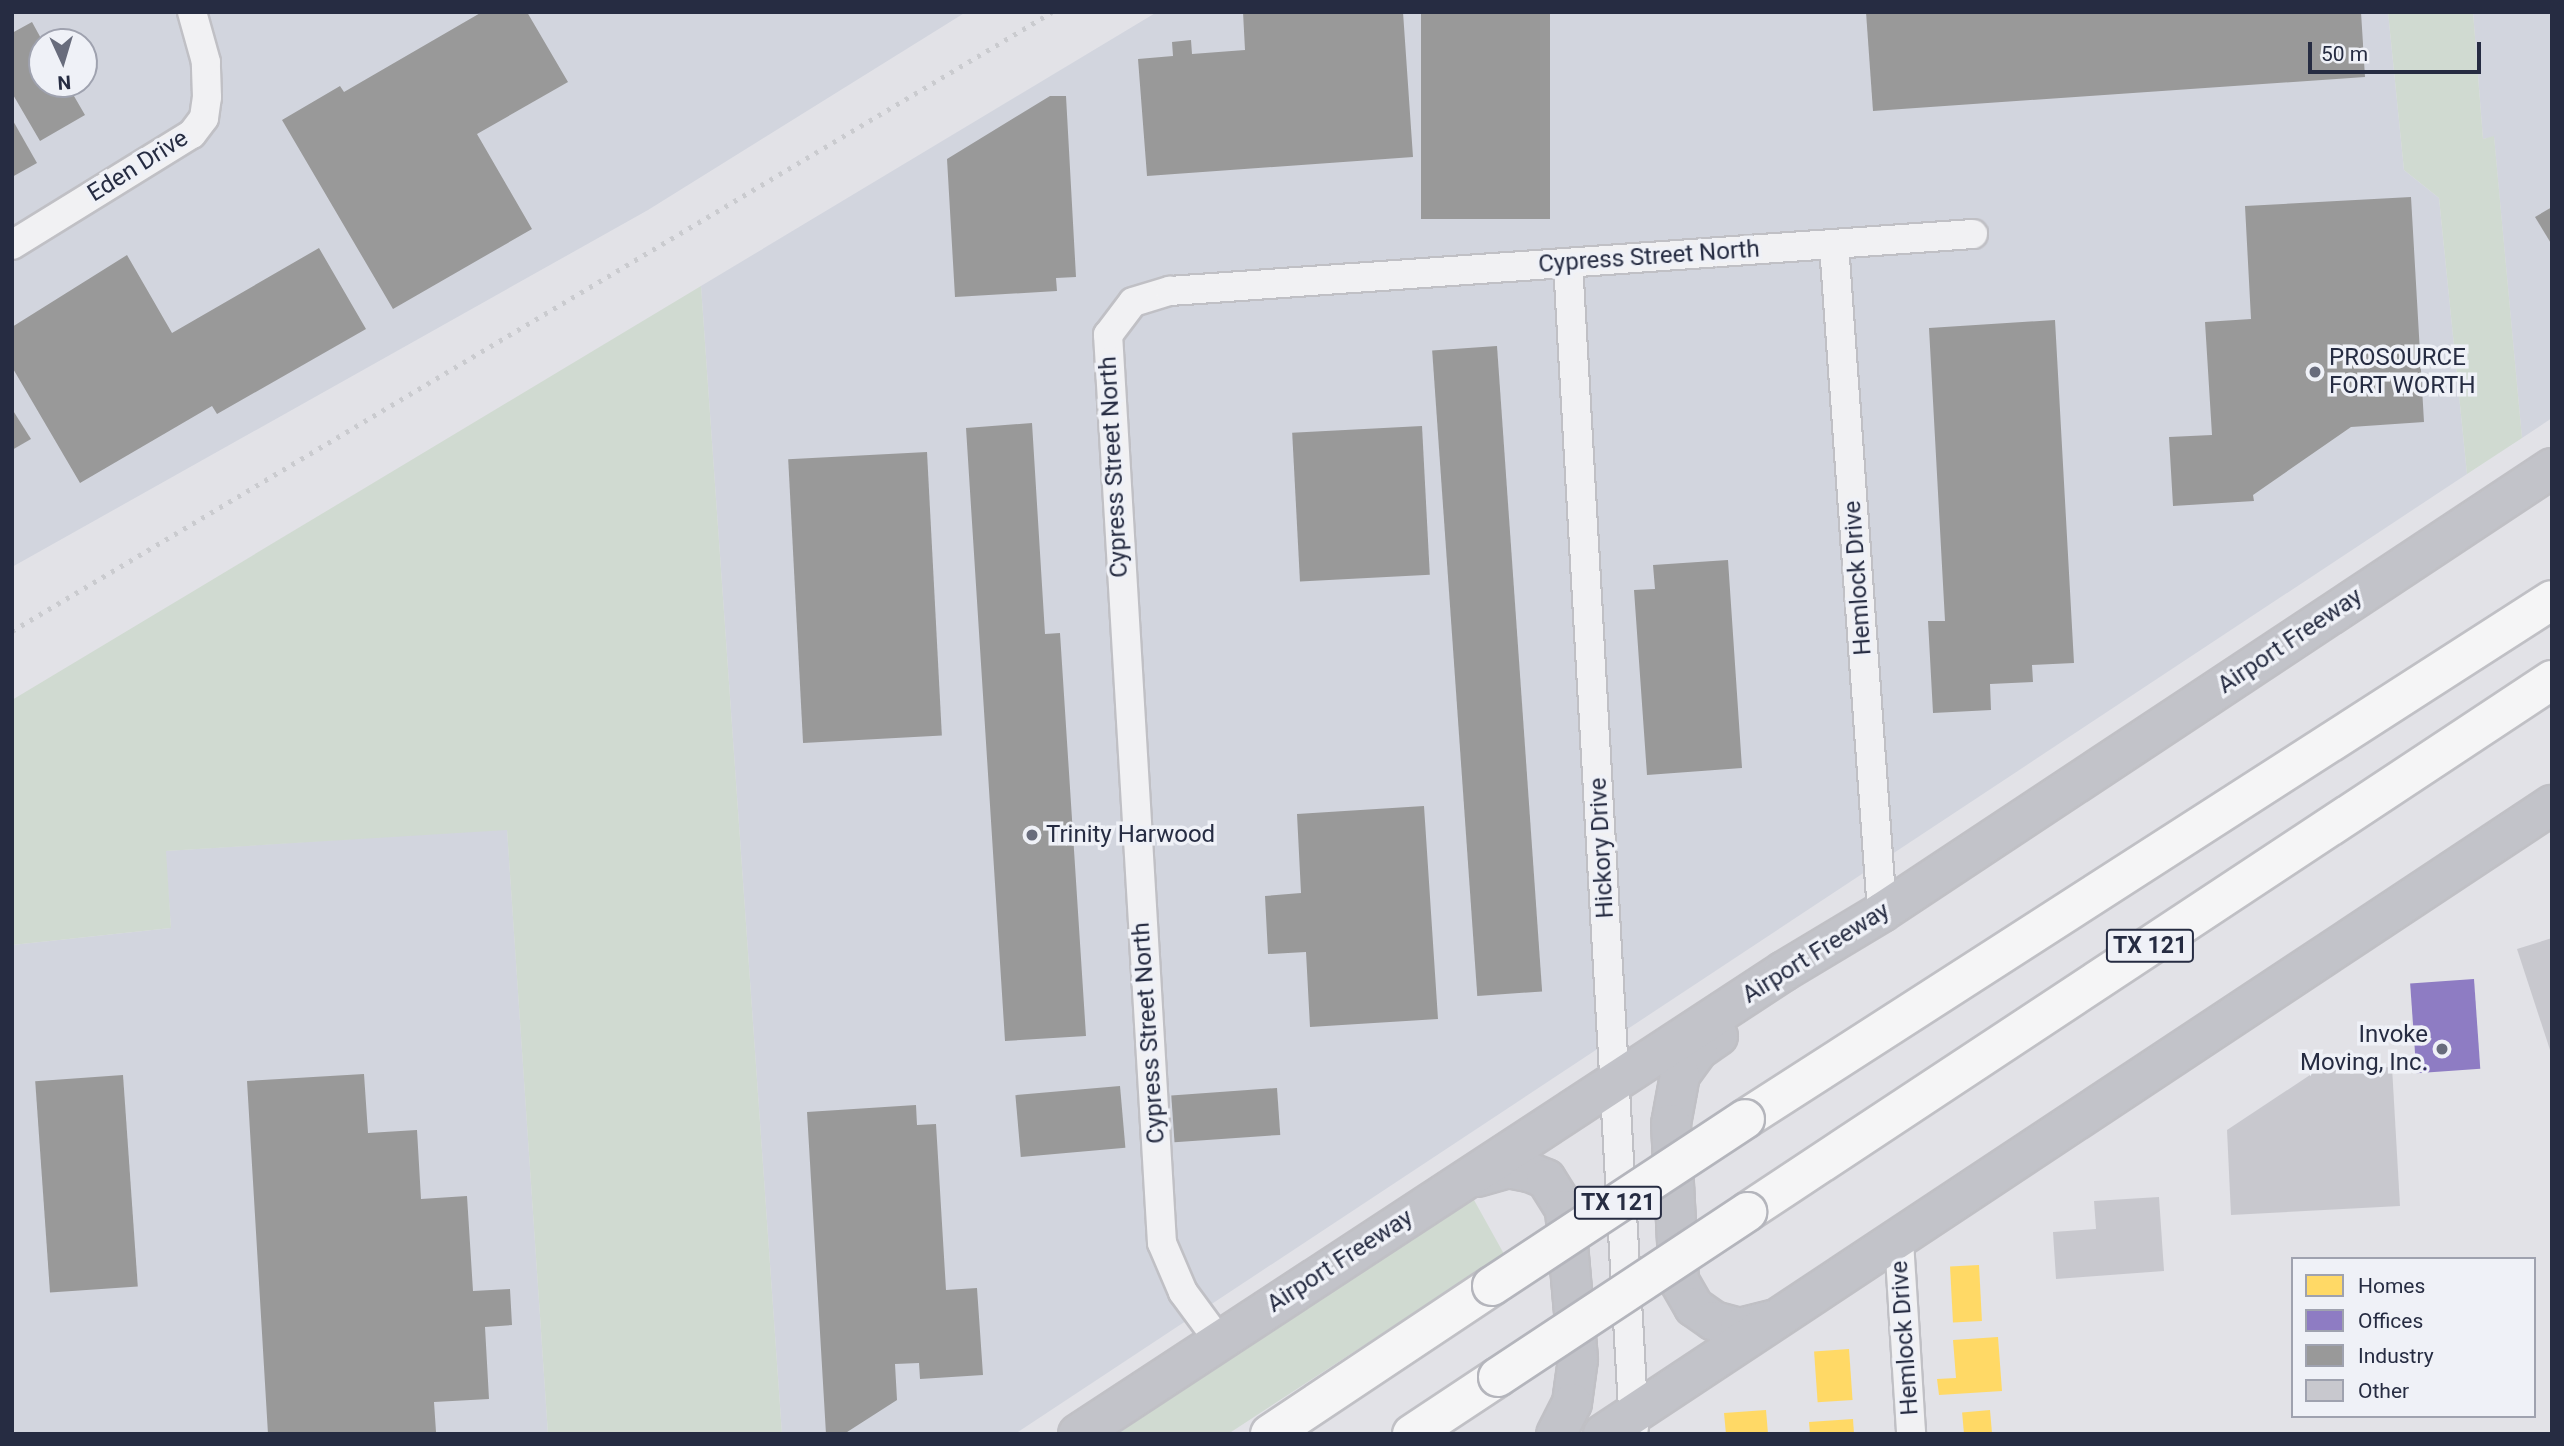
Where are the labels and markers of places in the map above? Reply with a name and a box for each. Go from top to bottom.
place label: PROSOURCE FORT WORTH [2329,344,2476,400]
marker: PROSOURCE FORT WORTH [2307,364,2323,380]
place label: Trinity Harwood [1046,821,1215,849]
marker: Trinity Harwood [1024,827,1040,843]
place label: Invoke Moving, Inc. [2300,1021,2428,1077]
marker: Invoke Moving, Inc. [2434,1041,2450,1057]

